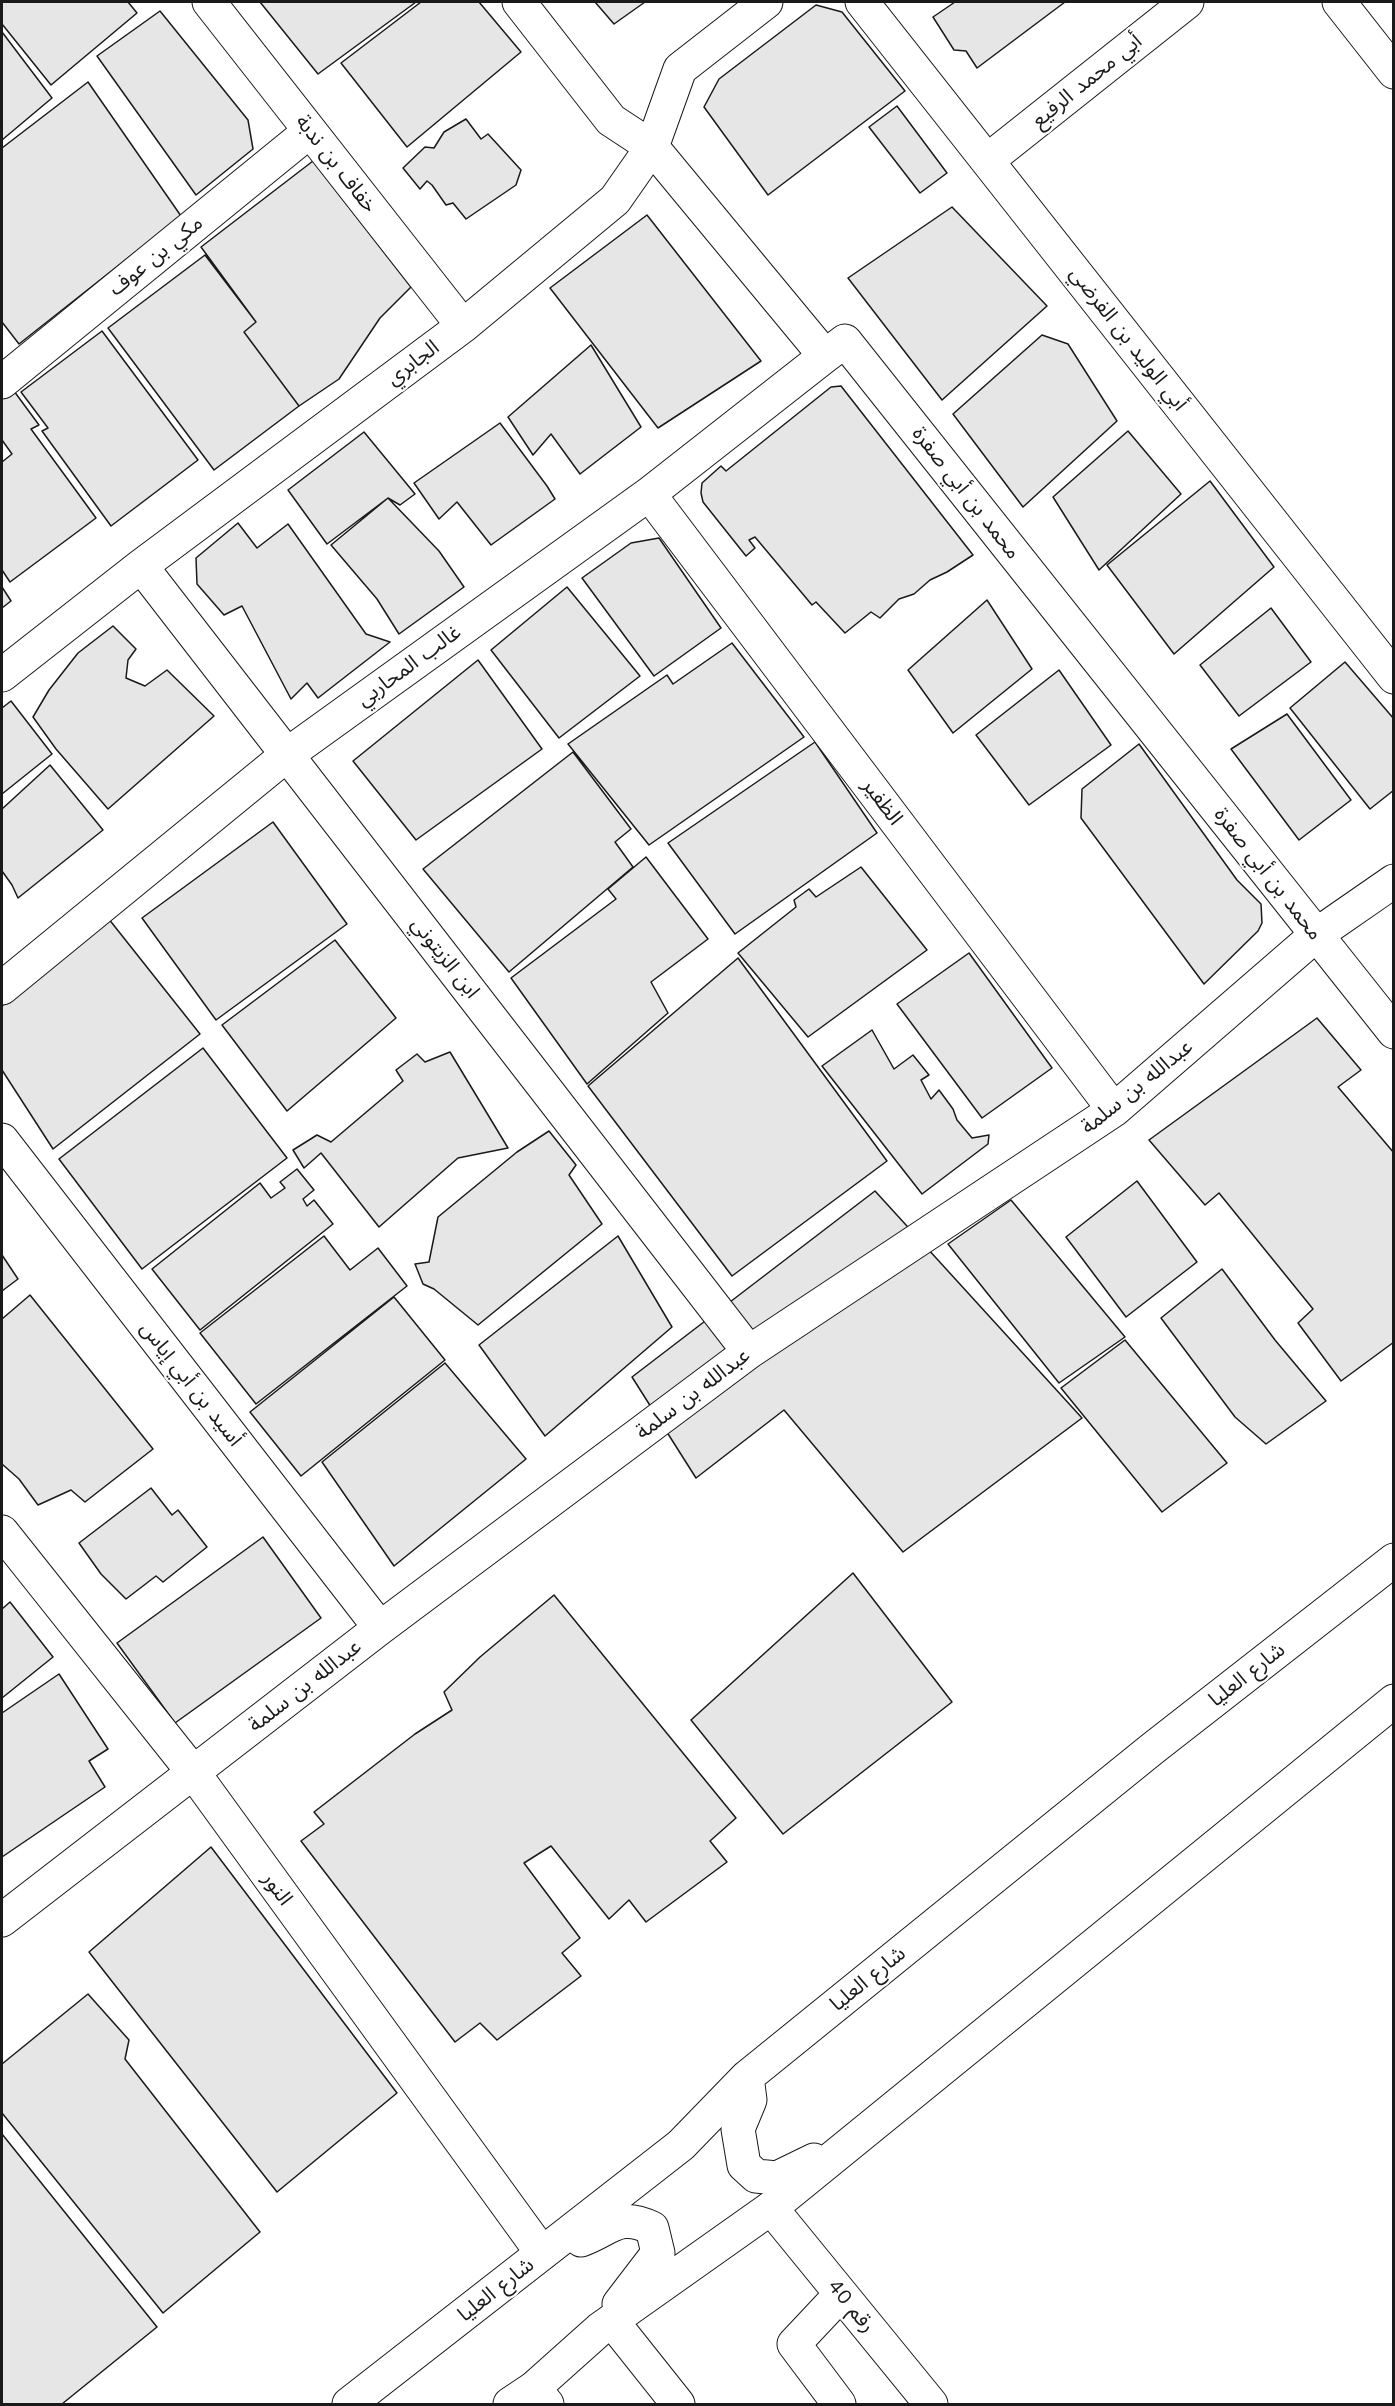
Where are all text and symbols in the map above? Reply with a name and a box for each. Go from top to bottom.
street label: أبي محمد الرفيع [1027,29,1147,133]
street label: خفاف بن ندبة [290,110,382,218]
street label: مكي بن عوف [104,210,208,302]
street label: أبي الوليد بن الفرضي [1064,262,1192,416]
street label: الجابري [382,335,444,391]
street label: محمد بن أبي صفرة [906,422,1026,564]
street label: غالب المحاربي [352,620,466,712]
street label: الظفير [856,774,908,830]
street label: محمد بن أبي صفرة [1208,803,1328,945]
street label: ابن الزيتوني [405,912,485,1004]
street label: عبدالله بن سلمة [1076,1034,1198,1140]
street label: أسيد بن أبي إياس [134,1317,248,1451]
street label: عبدالله بن سلمة [631,1343,755,1445]
street label: عبدالله بن سلمة [244,1634,366,1738]
street label: شارع العليا [1204,1637,1290,1713]
street label: النور [256,1867,298,1911]
street label: شارع العليا [825,1941,911,2017]
street label: شارع العليا [453,2252,539,2328]
street label: رقم 40 [822,2274,880,2338]

